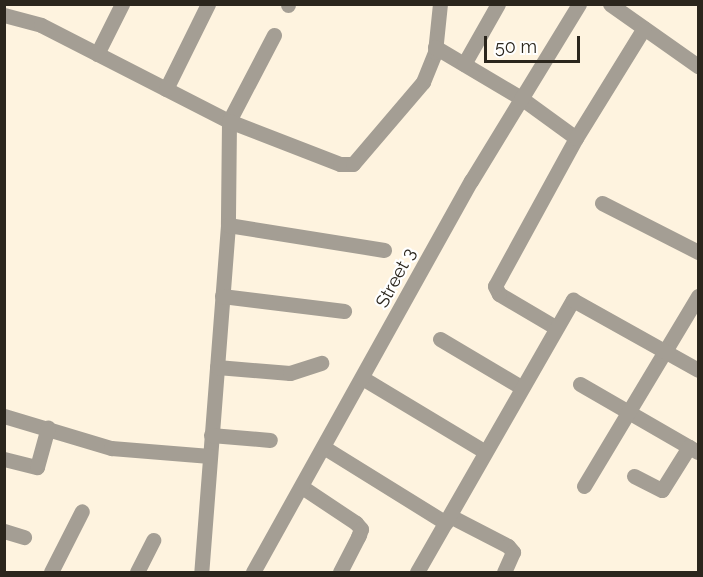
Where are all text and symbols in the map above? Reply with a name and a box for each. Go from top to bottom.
scale bar [487,24,583,62]
text: 50 m [495,36,537,57]
street label: Street 3 [371,245,421,311]

